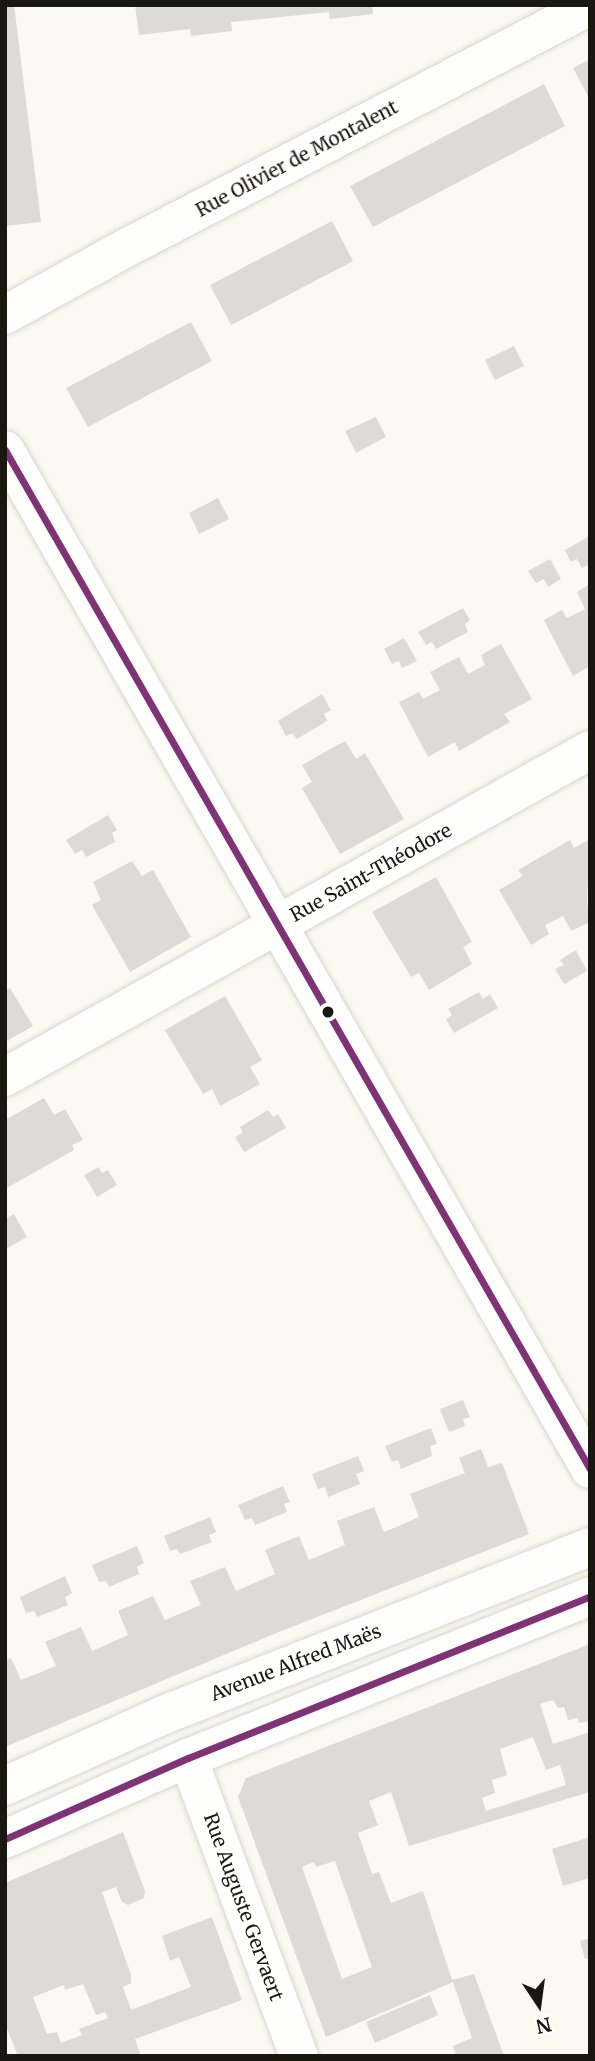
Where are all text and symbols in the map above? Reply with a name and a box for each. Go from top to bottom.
street label: Rue Olivier de Montalent [192,96,402,222]
street label: Rue Saint-Théodore [286,819,456,927]
unlabelled marker [321,1005,335,1019]
street label: Avenue Alfred Maës [207,1620,385,1706]
street label: Rue Auguste Gervaert [198,1810,288,2004]
north arrow [504,1970,574,2040]
text: N [534,2012,554,2039]

